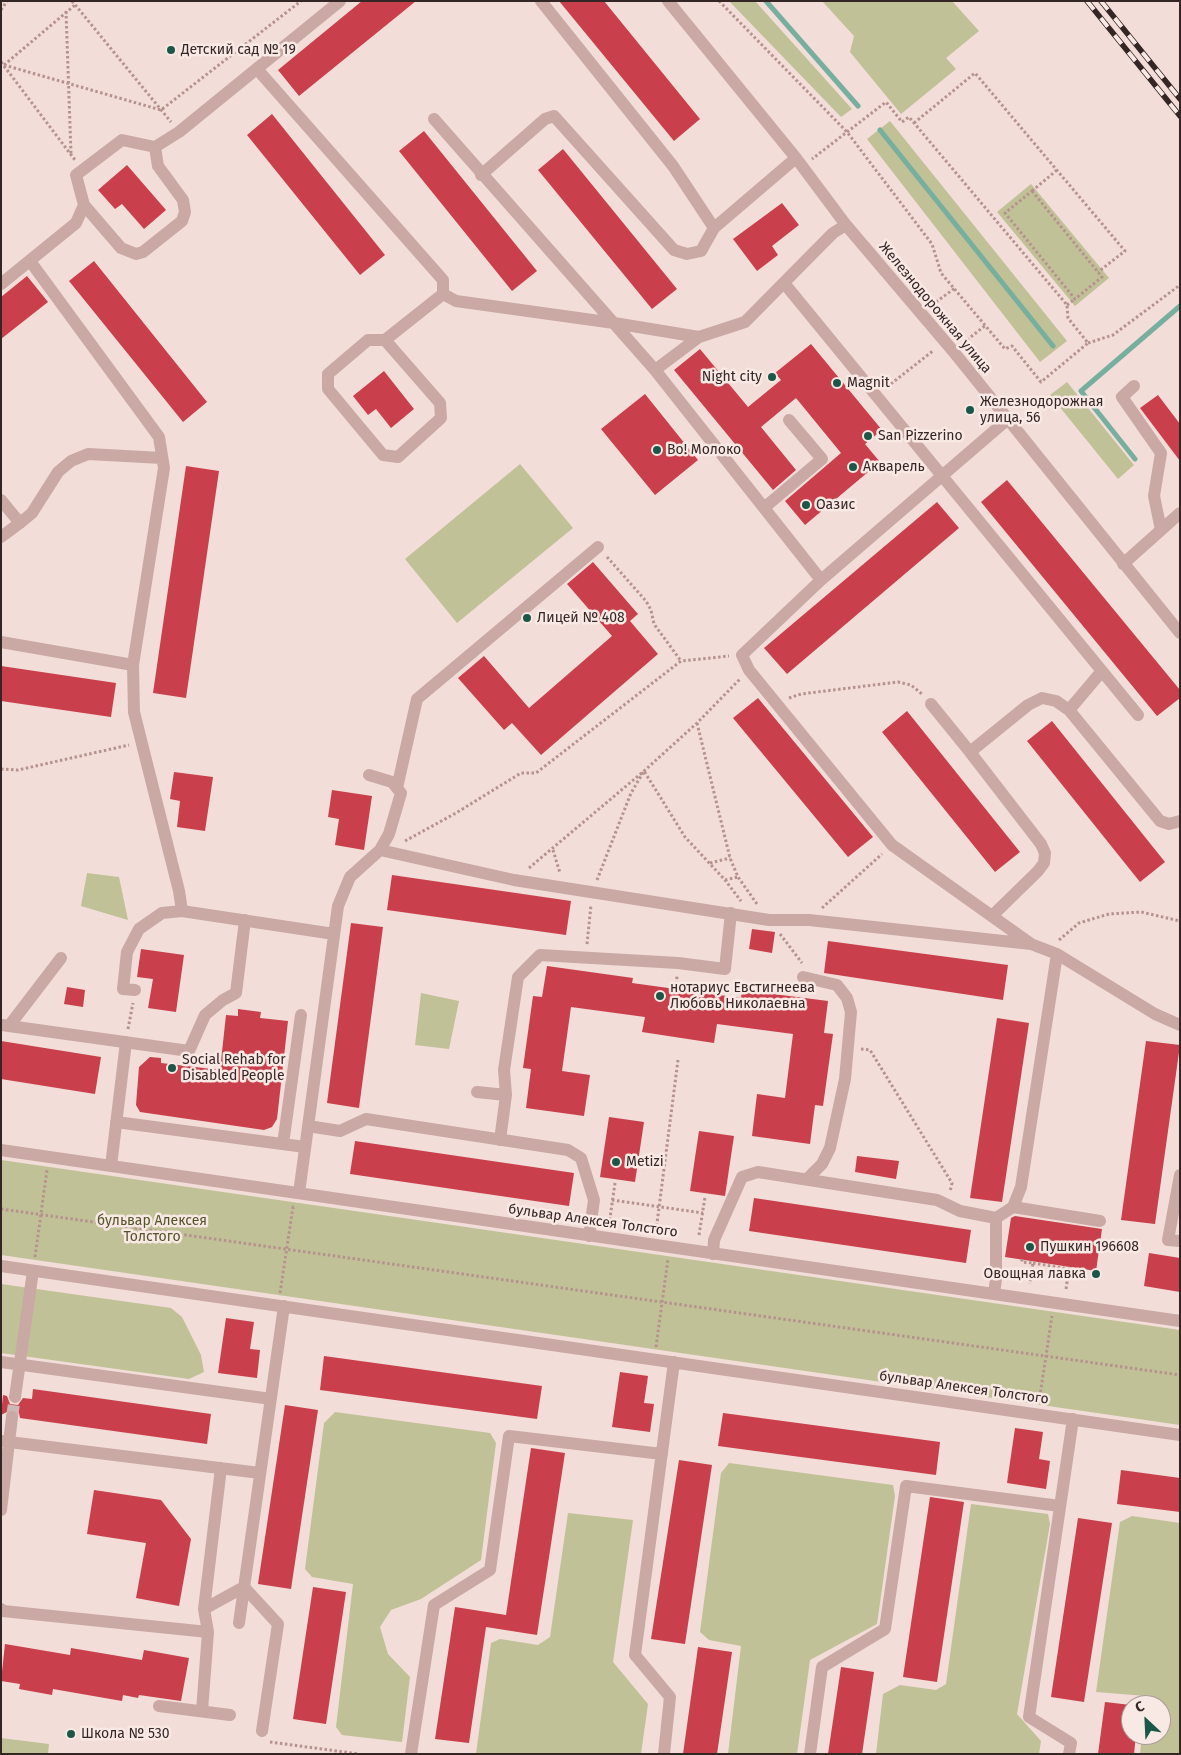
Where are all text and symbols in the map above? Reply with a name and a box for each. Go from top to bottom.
place label: Детский сад № 19 [181,42,296,58]
marker: Детский сад № 19 [165,44,177,56]
street label: Железнодорожная улица [875,239,995,377]
place label: Night city [702,369,762,385]
marker: Night city [766,371,778,383]
place label: Magnit [847,375,890,391]
marker: Magnit [831,377,843,389]
place label: Железнодорожная улица, 56 [980,394,1103,427]
marker: Железнодорожная улица, 56 [964,404,976,416]
place label: San Pizzerino [878,428,963,444]
marker: San Pizzerino [862,430,874,442]
place label: Во! Молоко [667,442,741,458]
marker: Во! Молоко [651,444,663,456]
place label: Акварель [863,459,925,475]
marker: Акварель [847,461,859,473]
place label: Оазис [816,497,855,513]
marker: Оазис [800,499,812,511]
place label: Лицей № 408 [537,610,625,626]
marker: Лицей № 408 [521,612,533,624]
place label: нотариус Евстигнеева Любовь Николаевна [670,980,815,1012]
marker: нотариус Евстигнеева Любовь Николаевна [654,990,666,1002]
place label: Social Rehab for Disabled People [182,1052,286,1084]
marker: Social Rehab for Disabled People [166,1062,178,1074]
place label: Metizi [626,1154,664,1170]
marker: Metizi [610,1156,622,1168]
street label: бульвар Алексея Толстого [507,1201,679,1241]
park label: бульвар Алексея Толстого [97,1213,207,1246]
place label: Пушкин 196608 [1040,1239,1139,1255]
marker: Пушкин 196608 [1024,1241,1036,1253]
place label: Овощная лавка [984,1266,1086,1282]
marker: Овощная лавка [1090,1268,1102,1280]
street label: бульвар Алексея Толстого [878,1368,1050,1408]
north arrow [1121,1695,1171,1745]
text: С [1133,1697,1147,1716]
place label: Школа № 530 [81,1726,170,1742]
marker: Школа № 530 [65,1728,77,1740]

